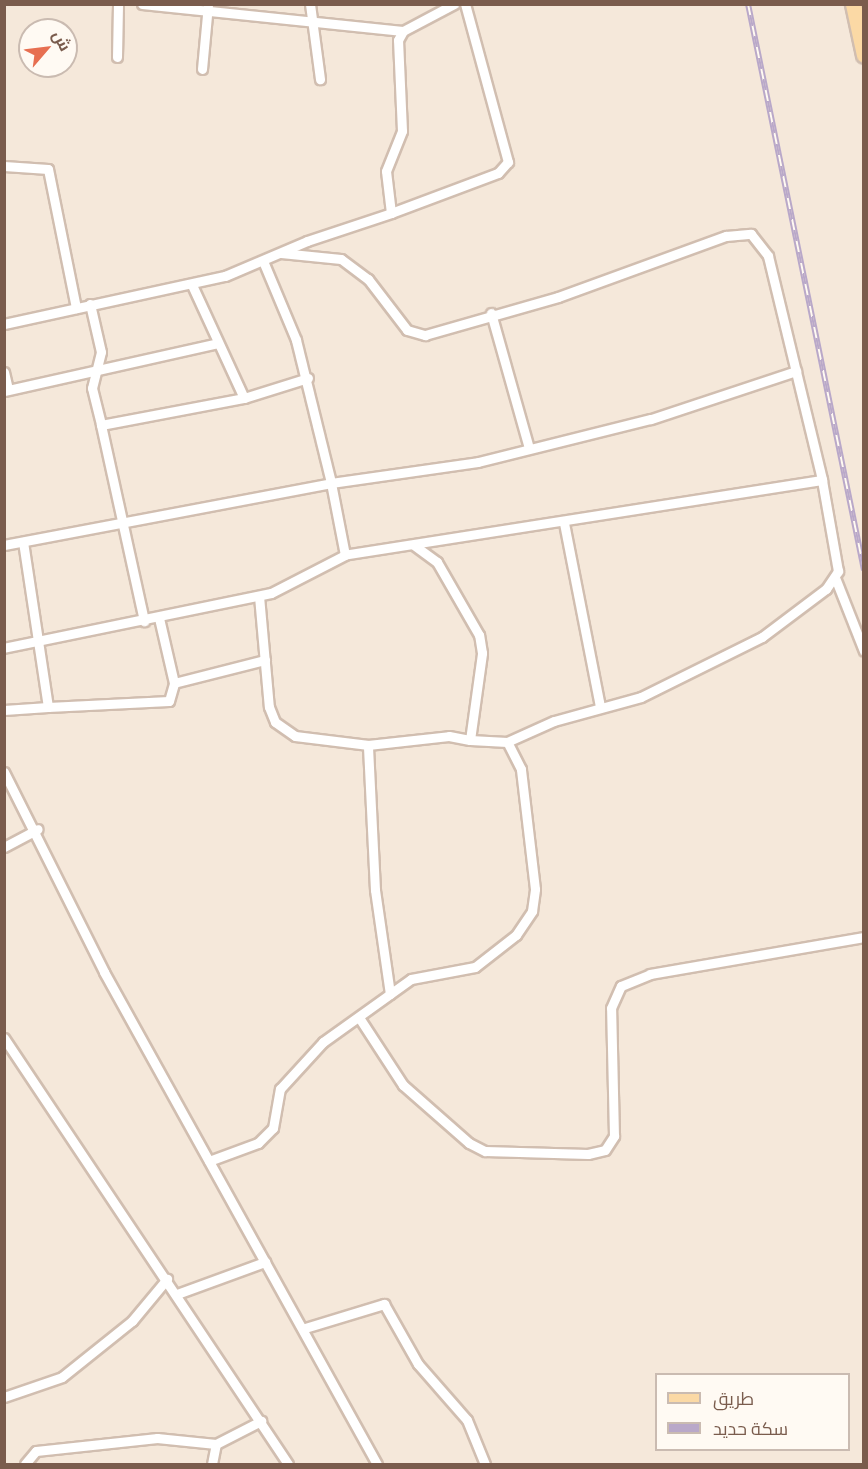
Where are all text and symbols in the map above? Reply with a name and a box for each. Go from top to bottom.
north arrow [18,18,78,78]
text: ش [47,26,78,55]
legend [655,1373,850,1451]
text: طريق [713,1385,754,1412]
text: سكة حديد [713,1415,788,1442]

